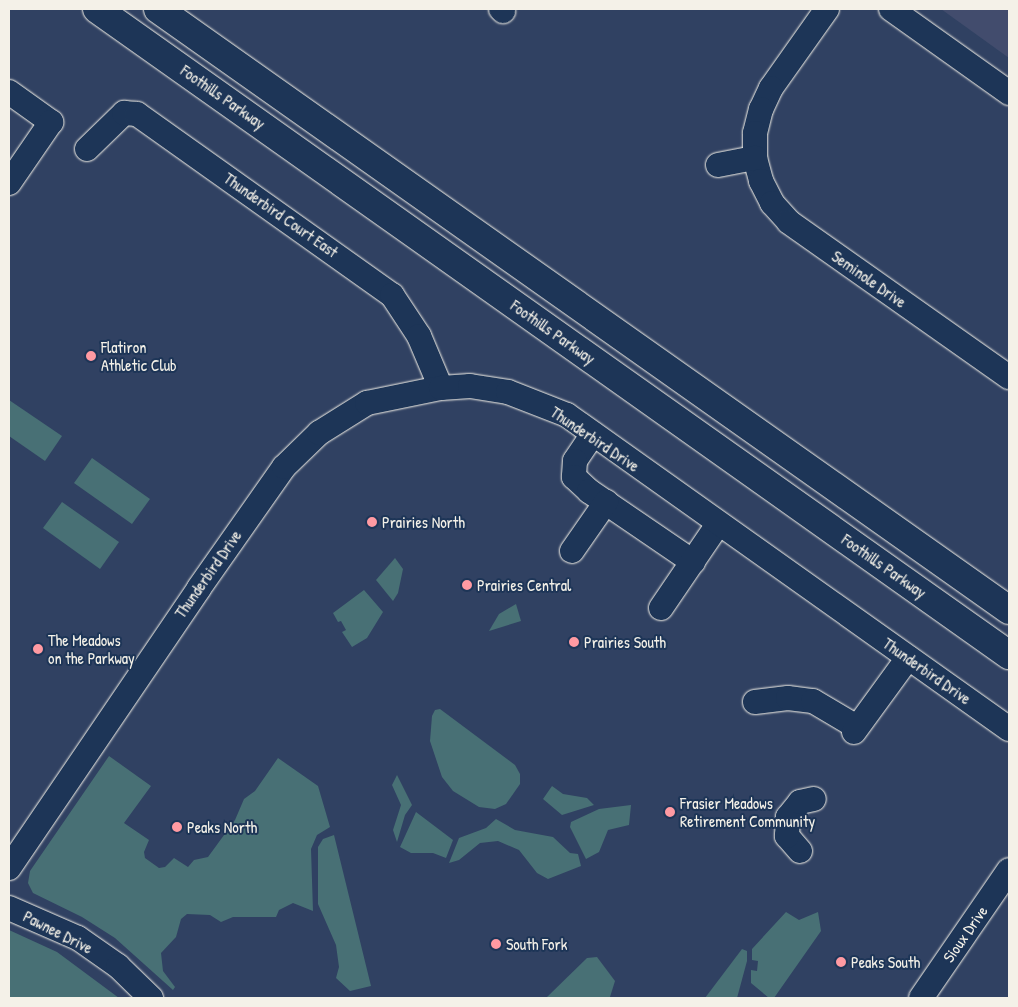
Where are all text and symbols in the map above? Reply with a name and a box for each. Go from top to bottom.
street label: Foothills Parkway [177,61,269,133]
street label: Thunderbird Court East [220,168,342,262]
street label: Seminole Drive [828,246,910,312]
street label: Foothills Parkway [507,296,599,368]
place label: Flatiron Athletic Club [101,337,177,375]
marker: Flatiron Athletic Club [85,350,97,362]
street label: Thunderbird Drive [547,402,643,476]
place label: Prairies North [382,512,465,532]
marker: Prairies North [366,516,378,528]
street label: Thunderbird Drive [171,526,245,622]
street label: Foothills Parkway [838,530,930,602]
place label: Prairies Central [477,575,571,595]
marker: Prairies Central [461,579,473,591]
place label: The Meadows on the Parkway [48,630,135,668]
place label: Prairies South [584,632,666,652]
street label: Thunderbird Drive [879,634,975,708]
marker: Prairies South [568,636,580,648]
marker: The Meadows on the Parkway [32,643,44,655]
place label: Frasier Meadows Retirement Community [680,793,815,831]
marker: Frasier Meadows Retirement Community [664,806,676,818]
place label: Peaks North [187,817,257,837]
marker: Peaks North [171,821,183,833]
street label: Sioux Drive [939,902,991,966]
street label: Pawnee Drive [20,906,96,958]
place label: South Fork [506,934,567,954]
marker: South Fork [490,938,502,950]
place label: Peaks South [851,952,920,972]
marker: Peaks South [835,956,847,968]

